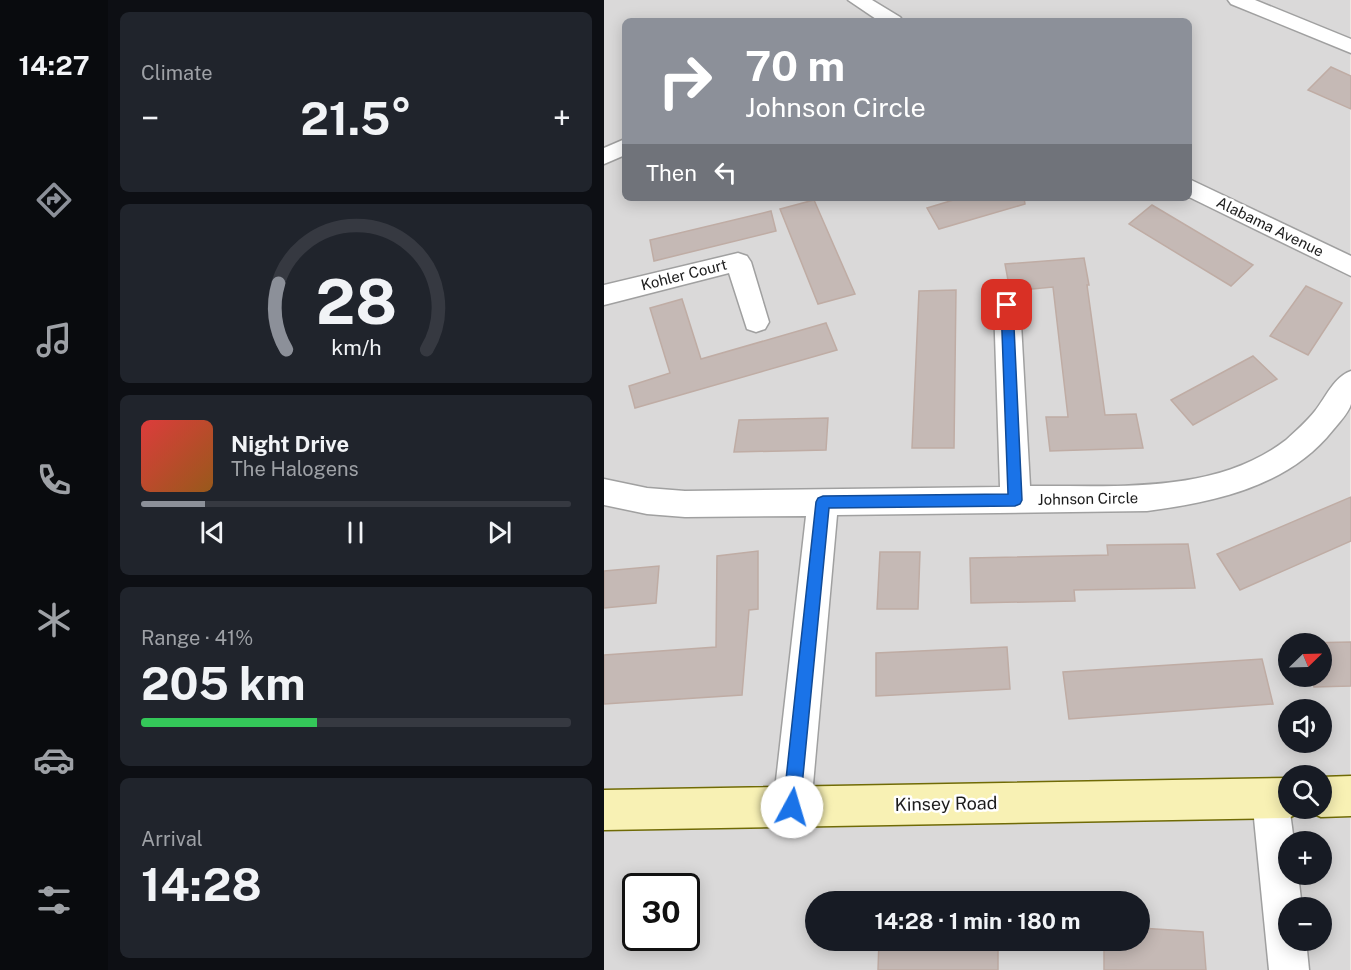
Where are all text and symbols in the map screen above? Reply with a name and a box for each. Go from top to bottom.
text: 70 m [745,41,845,90]
icon: right [646,42,724,120]
text: 14:27 [18,49,90,81]
text: Climate [141,61,213,85]
text: Johnson Circle [745,91,926,123]
text: 21.5° [300,92,412,145]
text: − [141,99,159,137]
text: + [553,99,571,137]
icon: left [709,156,742,189]
text: Then [646,160,697,186]
icon: directions [33,179,75,221]
street label: Alabama Avenue [1214,193,1327,260]
street label: Kohler Court [639,256,729,293]
text: 28 [315,266,397,339]
pin [981,279,1032,330]
icon: arrive [990,288,1023,321]
icon: music [33,319,75,361]
text: km/h [331,336,381,361]
text: Night Drive [231,431,349,457]
text: The Halogens [231,457,359,481]
icon: phone [33,459,75,501]
street label: Johnson Circle [1038,489,1138,508]
icon: previous [196,516,229,549]
icon: pause [339,516,372,549]
icon: next [483,516,516,549]
icon: climate [33,599,75,641]
text: Range · 41% [141,626,253,650]
north arrow [1278,633,1332,687]
map controls [1278,633,1332,951]
text: 205 km [141,657,305,710]
button: sound [1278,699,1332,753]
icon: car [33,739,75,781]
button: search [1278,765,1332,819]
position arrow [760,775,824,839]
street label: Kinsey Road [894,792,998,815]
text: Arrival [141,827,203,851]
button: + [1278,831,1332,885]
text: 14:28 [141,858,262,911]
speed limit sign: 30 [622,873,700,951]
icon: filters [33,879,75,921]
button: − [1278,897,1332,951]
text: 14:28 · 1 min · 180 m [874,908,1081,934]

